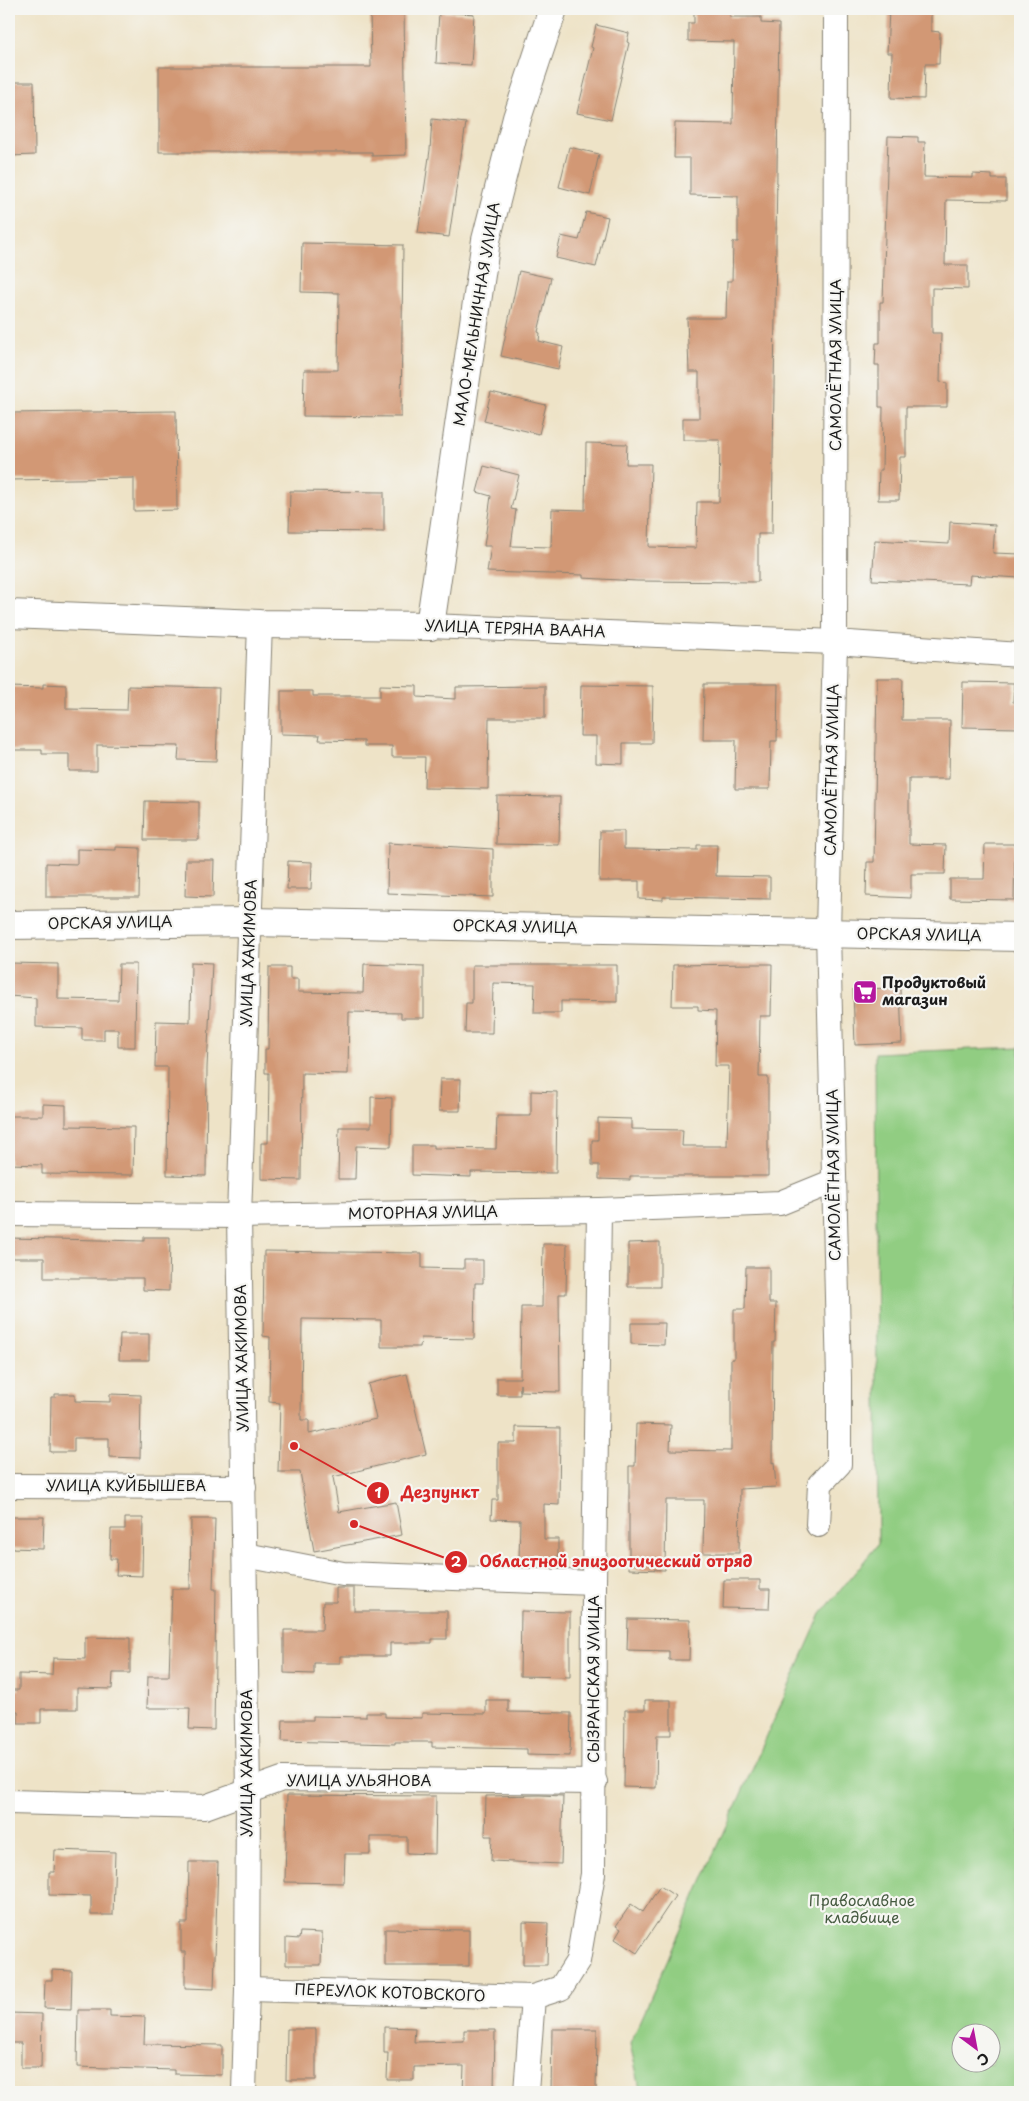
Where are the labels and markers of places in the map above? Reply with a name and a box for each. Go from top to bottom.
place label: Продуктовый магазин [882,970,986,1010]
supermarket icon: Продуктовый магазин [852,979,878,1005]
callout: Дезпункт [366,1477,489,1508]
callout: Областной эпизоотический отряд [444,1546,763,1577]

